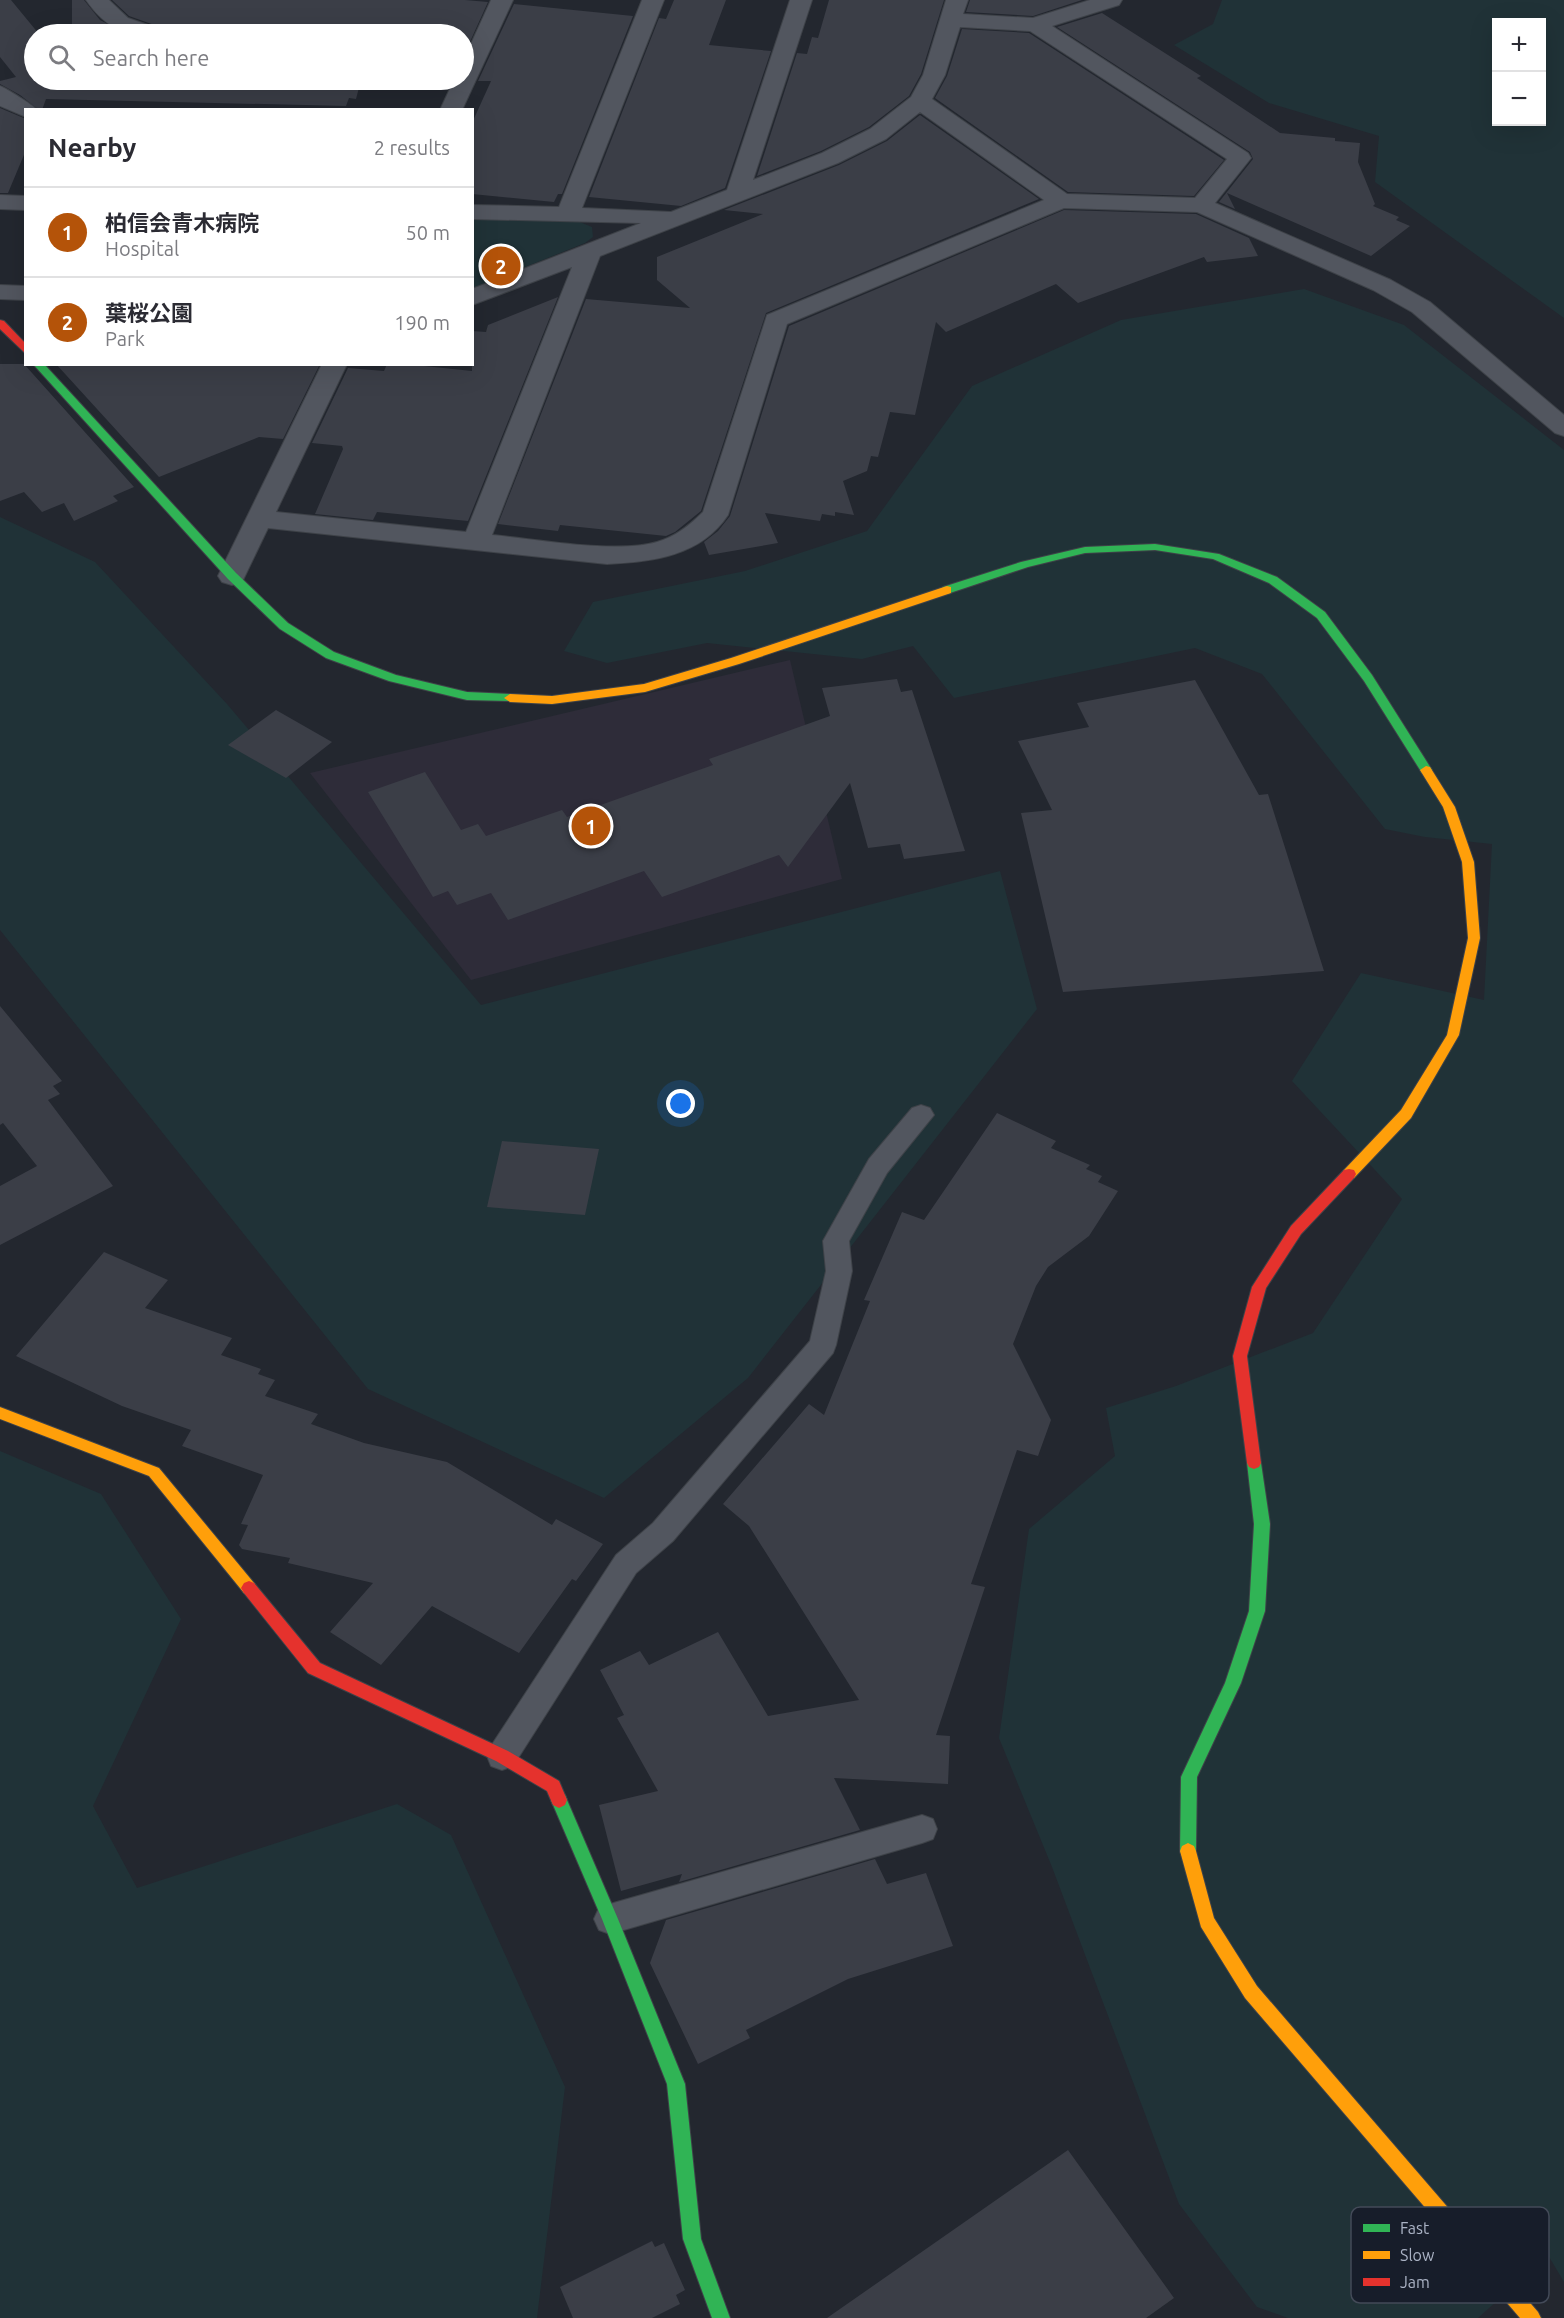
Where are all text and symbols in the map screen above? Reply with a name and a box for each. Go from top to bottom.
map controls [1492,18,1546,126]
button: + [1492,18,1546,72]
search box [24,24,474,90]
icon: search [45,41,78,74]
text: Search here [93,45,209,70]
button: − [1492,72,1546,126]
text: Nearby [48,133,136,162]
text: 2 results [374,136,450,159]
text: 柏信会青木病院 [105,210,259,235]
text: 1 [62,221,73,244]
text: 50 m [406,221,450,244]
text: Hospital [105,237,179,260]
pin: 2 [482,244,520,288]
text: 葉桜公園 [105,300,193,325]
text: 2 [62,311,73,334]
text: 190 m [394,311,450,334]
text: Park [105,327,145,350]
pin: 1 [572,804,610,848]
your location [666,1089,695,1118]
legend [1351,2207,1549,2303]
text: Fast [1400,2219,1430,2237]
text: Slow [1400,2246,1435,2264]
text: Jam [1400,2273,1430,2291]

